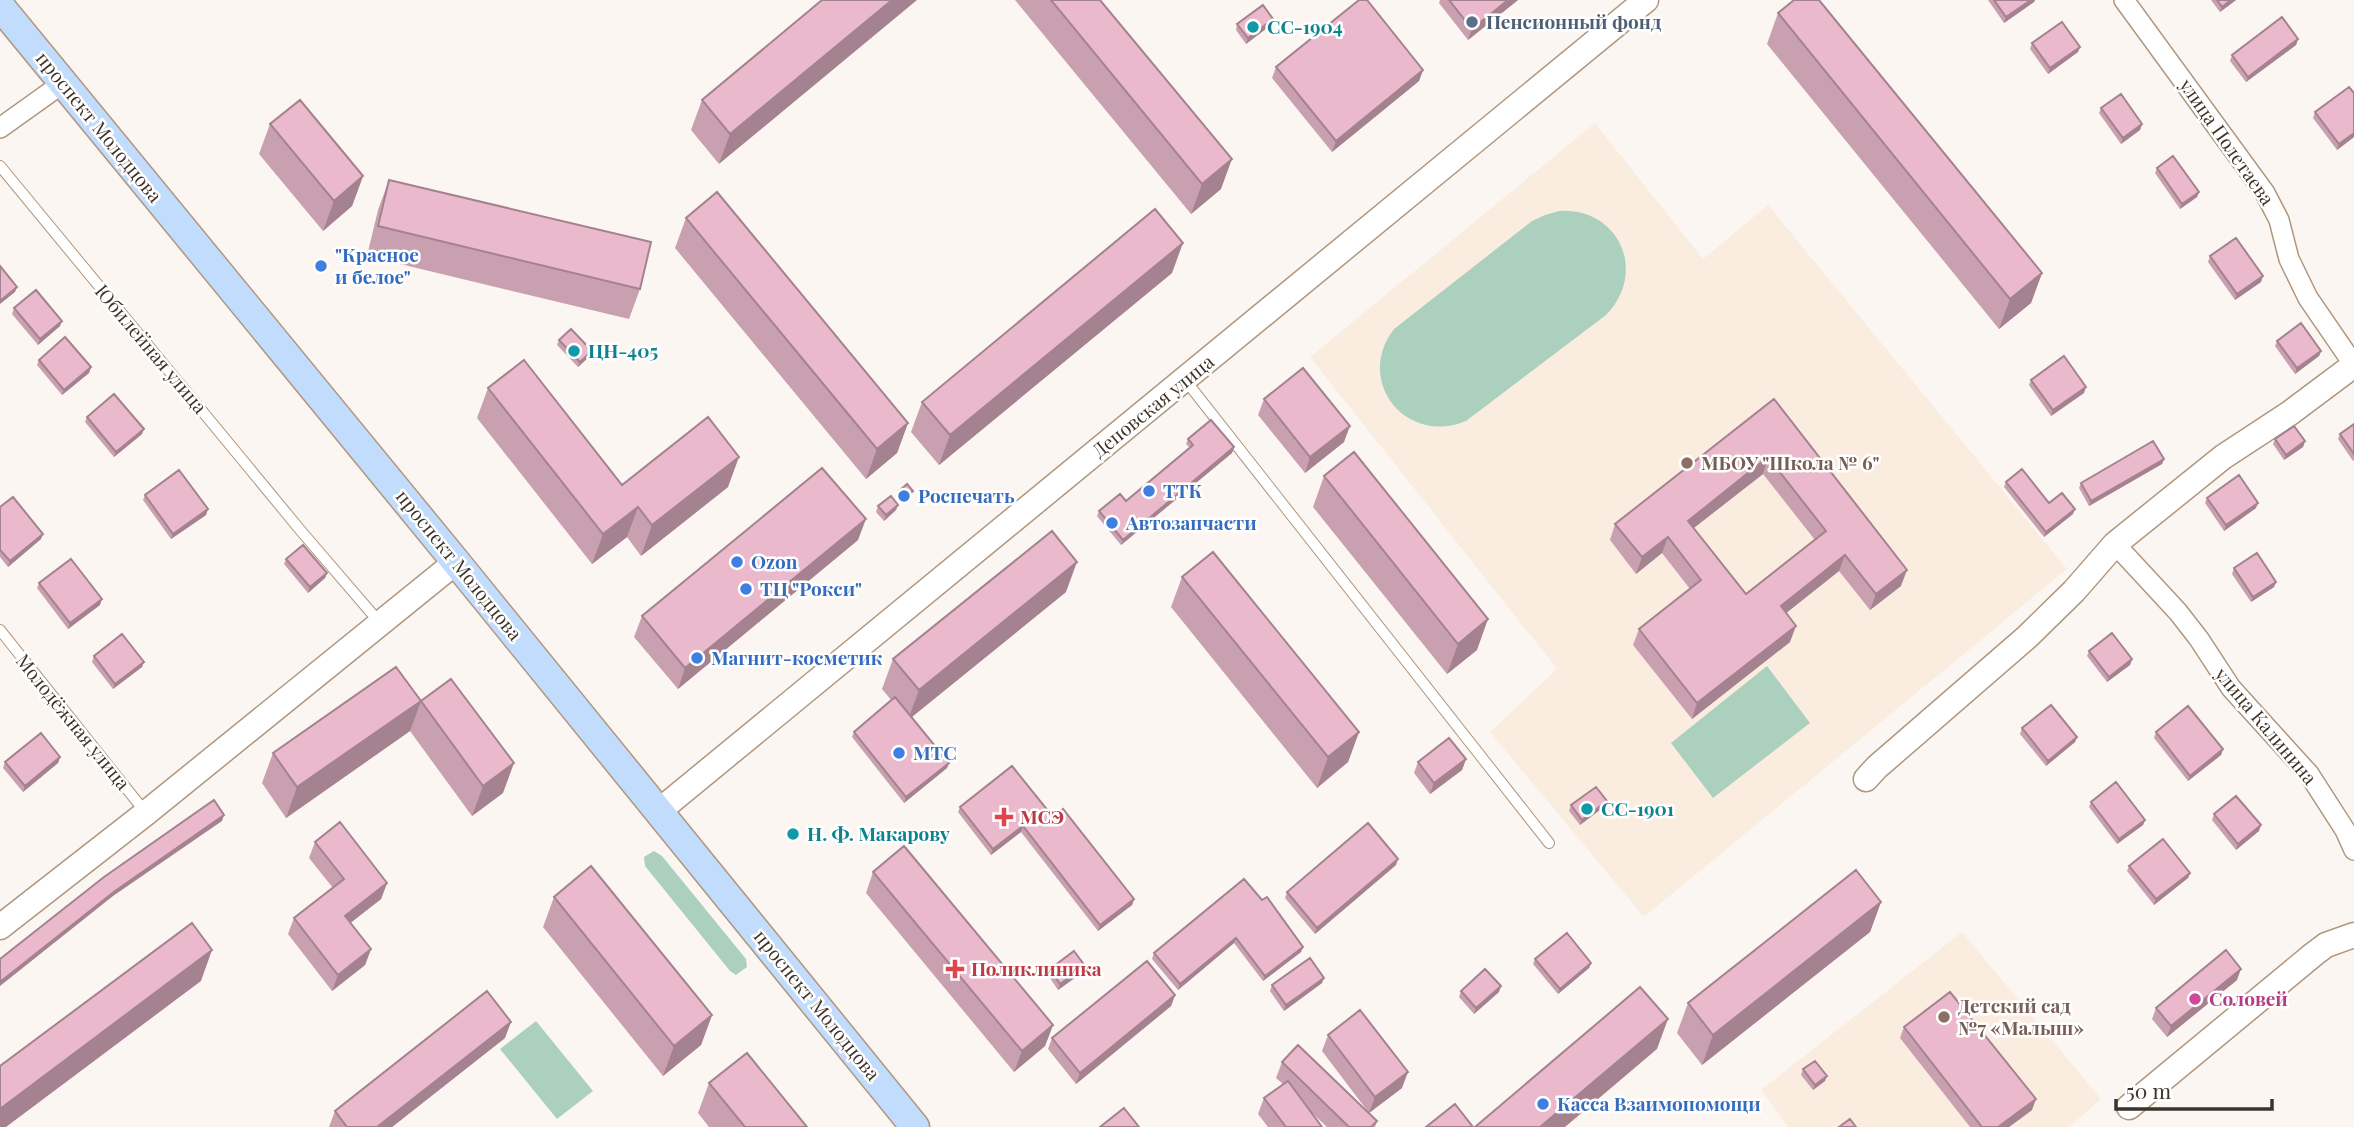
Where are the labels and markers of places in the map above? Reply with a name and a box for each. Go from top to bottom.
place label: Пенсионный фонд [1486,8,1662,34]
place label: СС-1904 [1267,13,1343,39]
marker: Пенсионный фонд [1464,14,1480,30]
marker: СС-1904 [1245,19,1261,35]
place label: "Красное и белое" [335,241,419,289]
marker: "Красное и белое" [313,258,329,274]
place label: ЦН-405 [588,337,658,363]
marker: ЦН-405 [566,343,582,359]
place label: МБОУ "Школа № 6" [1701,449,1879,475]
marker: МБОУ "Школа № 6" [1679,455,1695,471]
place label: ТТК [1163,477,1202,503]
place label: Роспечать [918,482,1015,508]
marker: ТТК [1141,483,1157,499]
marker: Роспечать [896,488,912,504]
place label: Автозапчасти [1125,509,1257,535]
marker: Автозапчасти [1104,515,1120,531]
place label: Ozon [751,548,798,574]
marker: Ozon [729,554,745,570]
place label: ТЦ "Рокси" [760,575,862,601]
marker: ТЦ "Рокси" [738,581,754,597]
place label: Магнит-косметик [711,644,883,670]
marker: Магнит-косметик [689,650,705,666]
place label: МТС [913,739,957,765]
marker: МТС [891,745,907,761]
place label: СС-1901 [1601,795,1674,821]
marker: СС-1901 [1579,801,1595,817]
place label: МСЭ [1020,803,1064,829]
marker: МСЭ [994,807,1014,827]
place label: Н. Ф. Макарову [807,820,950,846]
marker: Н. Ф. Макарову [785,826,801,842]
place label: Поликлиника [971,955,1102,981]
marker: Поликлиника [945,959,965,979]
place label: Соловей [2209,985,2288,1011]
marker: Соловей [2187,991,2203,1007]
place label: Детский сад №7 «Малыш» [1958,992,2084,1040]
marker: Детский сад №7 «Малыш» [1936,1009,1952,1025]
place label: Касса Взаимопомощи [1557,1090,1761,1116]
marker: Касса Взаимопомощи [1535,1096,1551,1112]

